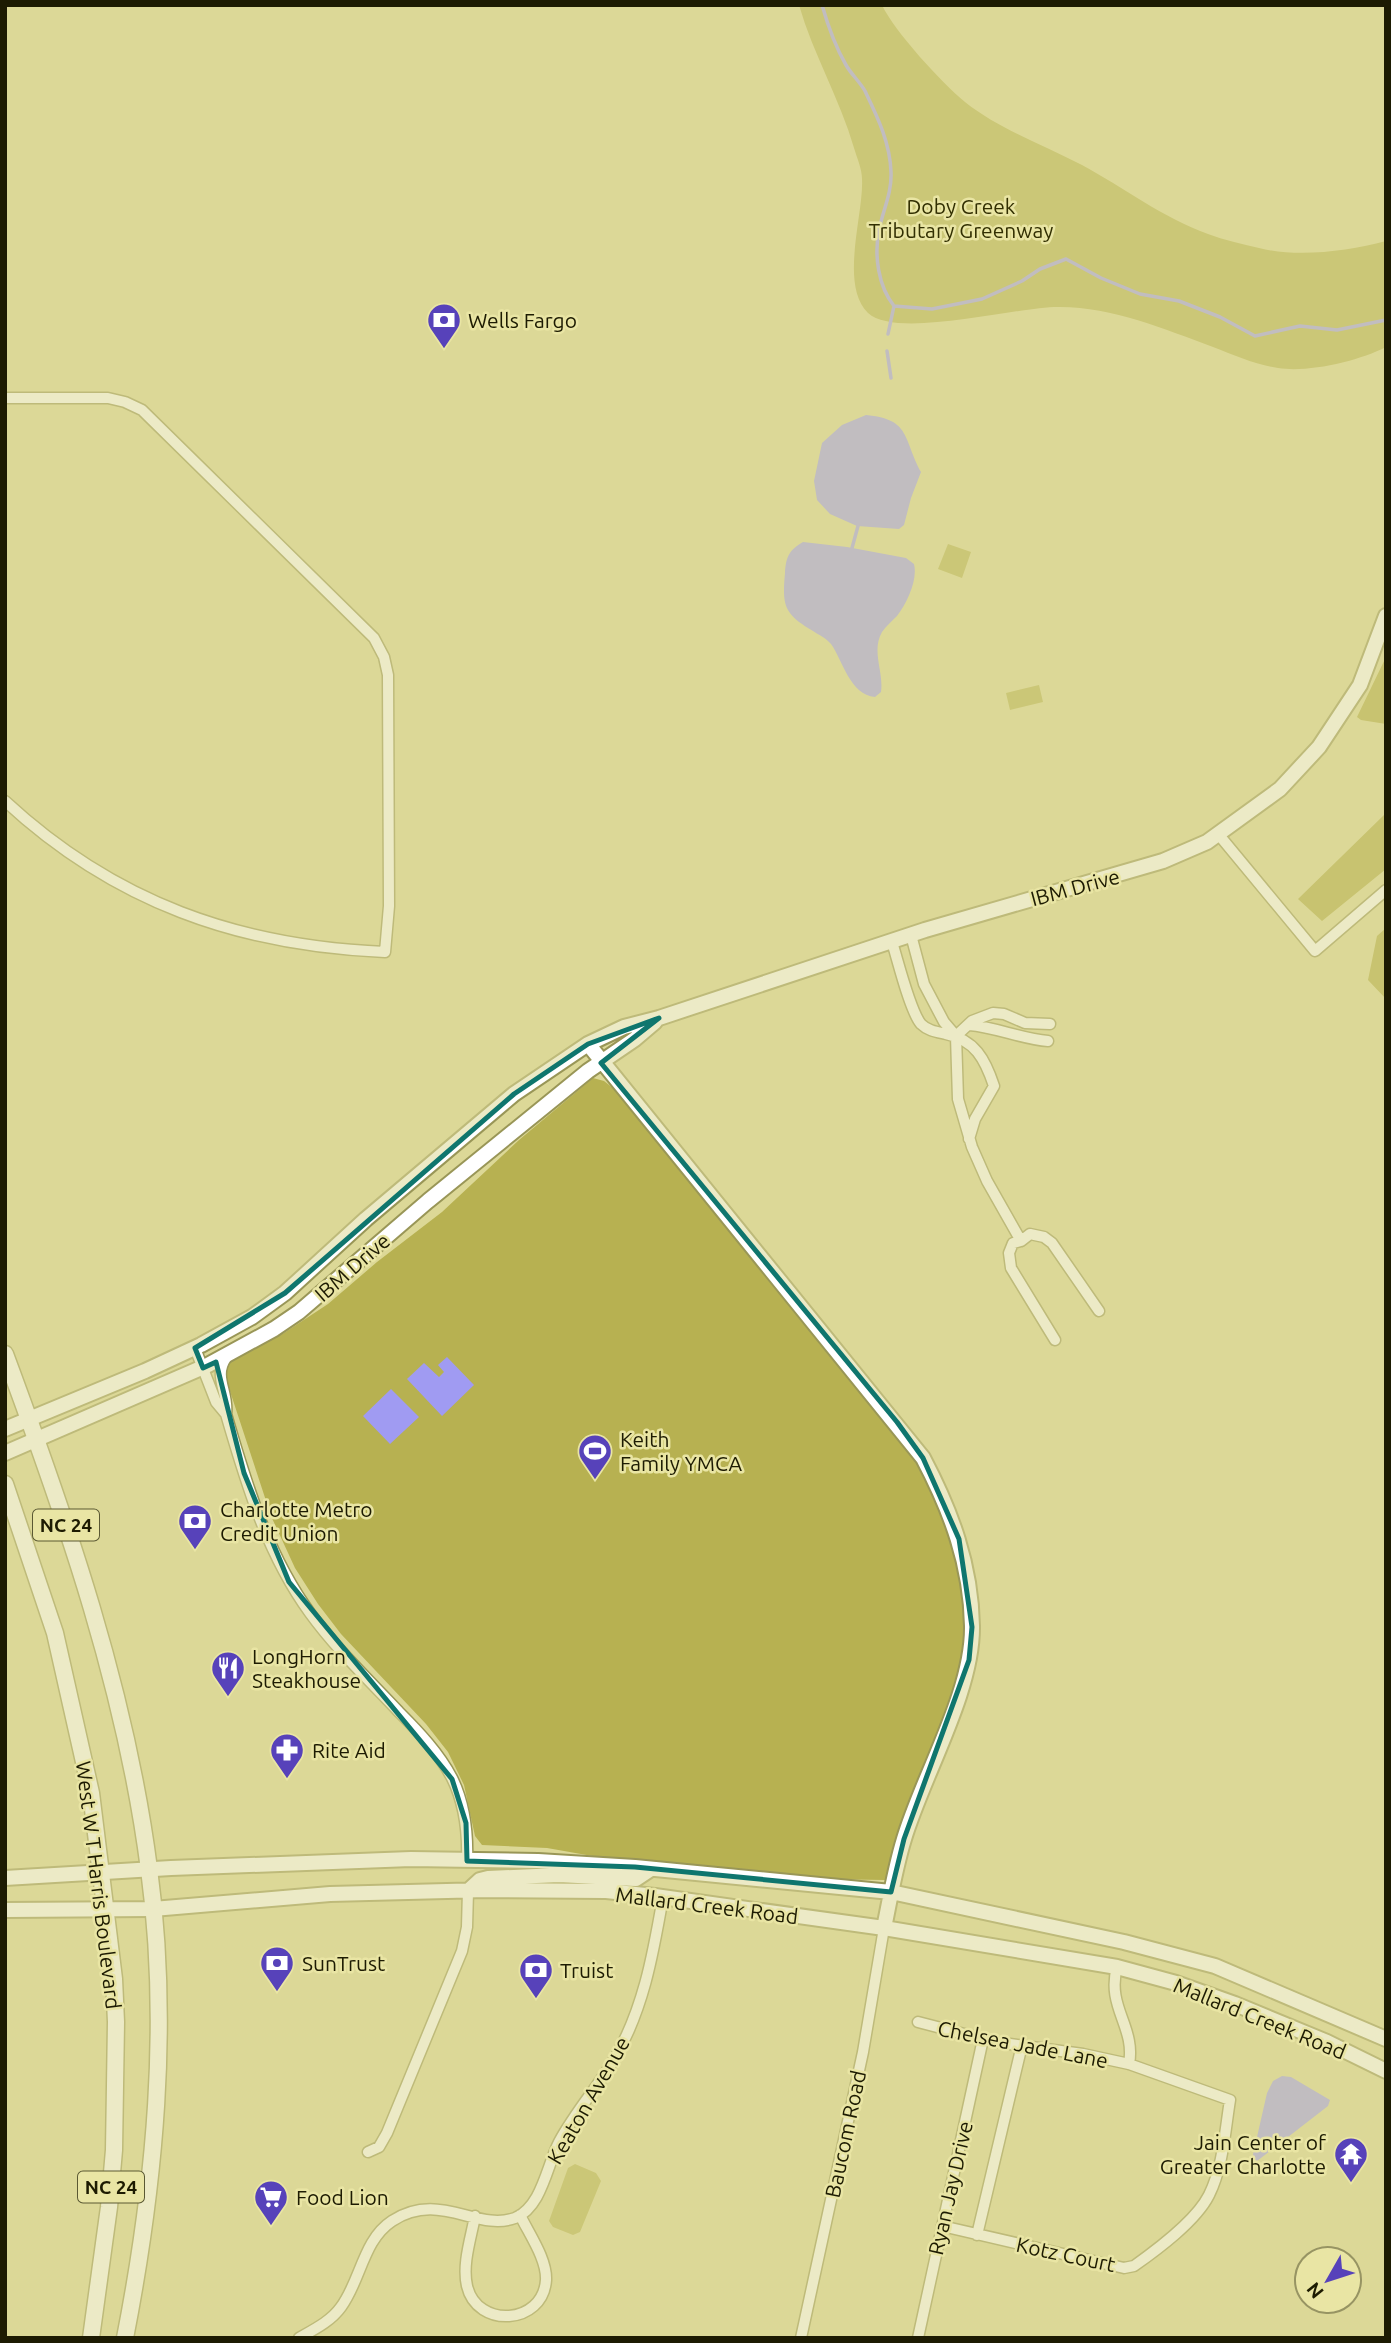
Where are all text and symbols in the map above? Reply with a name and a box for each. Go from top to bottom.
park label: Doby Creek Tributary Greenway [869,194,1053,242]
bank icon: Wells Fargo [425,301,463,350]
place label: Wells Fargo [468,308,577,332]
street label: IBM Drive [1028,864,1122,910]
street label: IBM Drive [310,1228,394,1306]
place label: Keith Family YMCA [620,1427,742,1475]
sports icon: Keith Family YMCA [576,1432,614,1481]
place label: Charlotte Metro Credit Union [220,1497,373,1545]
bank icon: Charlotte Metro Credit Union [176,1502,214,1551]
road number: NC 24 [33,1510,99,1540]
place label: LongHorn Steakhouse [252,1644,361,1692]
restaurant icon: LongHorn Steakhouse [209,1649,247,1698]
pharmacy icon: Rite Aid [268,1731,306,1780]
place label: Rite Aid [312,1738,386,1762]
street label: West W T Harris Boulevard [72,1760,126,2010]
street label: Mallard Creek Road [614,1882,800,1928]
bank icon: SunTrust [258,1944,296,1993]
place label: SunTrust [302,1951,385,1975]
bank icon: Truist [517,1951,555,2000]
place label: Truist [560,1958,613,1982]
street label: Mallard Creek Road [1170,1972,1350,2064]
street label: Chelsea Jade Lane [936,2016,1110,2072]
street label: Keaton Avenue [542,2032,634,2168]
street label: Baucom Road [820,2068,870,2200]
street label: Ryan Jay Drive [923,2119,977,2257]
place label: Jain Center of Greater Charlotte [1160,2130,1327,2178]
temple icon: Jain Center of Greater Charlotte [1332,2135,1370,2184]
road number: NC 24 [78,2172,144,2202]
supermarket icon: Food Lion [252,2178,290,2227]
place label: Food Lion [296,2185,389,2209]
street label: Kotz Court [1014,2232,1118,2276]
north arrow [1293,2245,1363,2315]
text: N [1302,2278,1328,2303]

